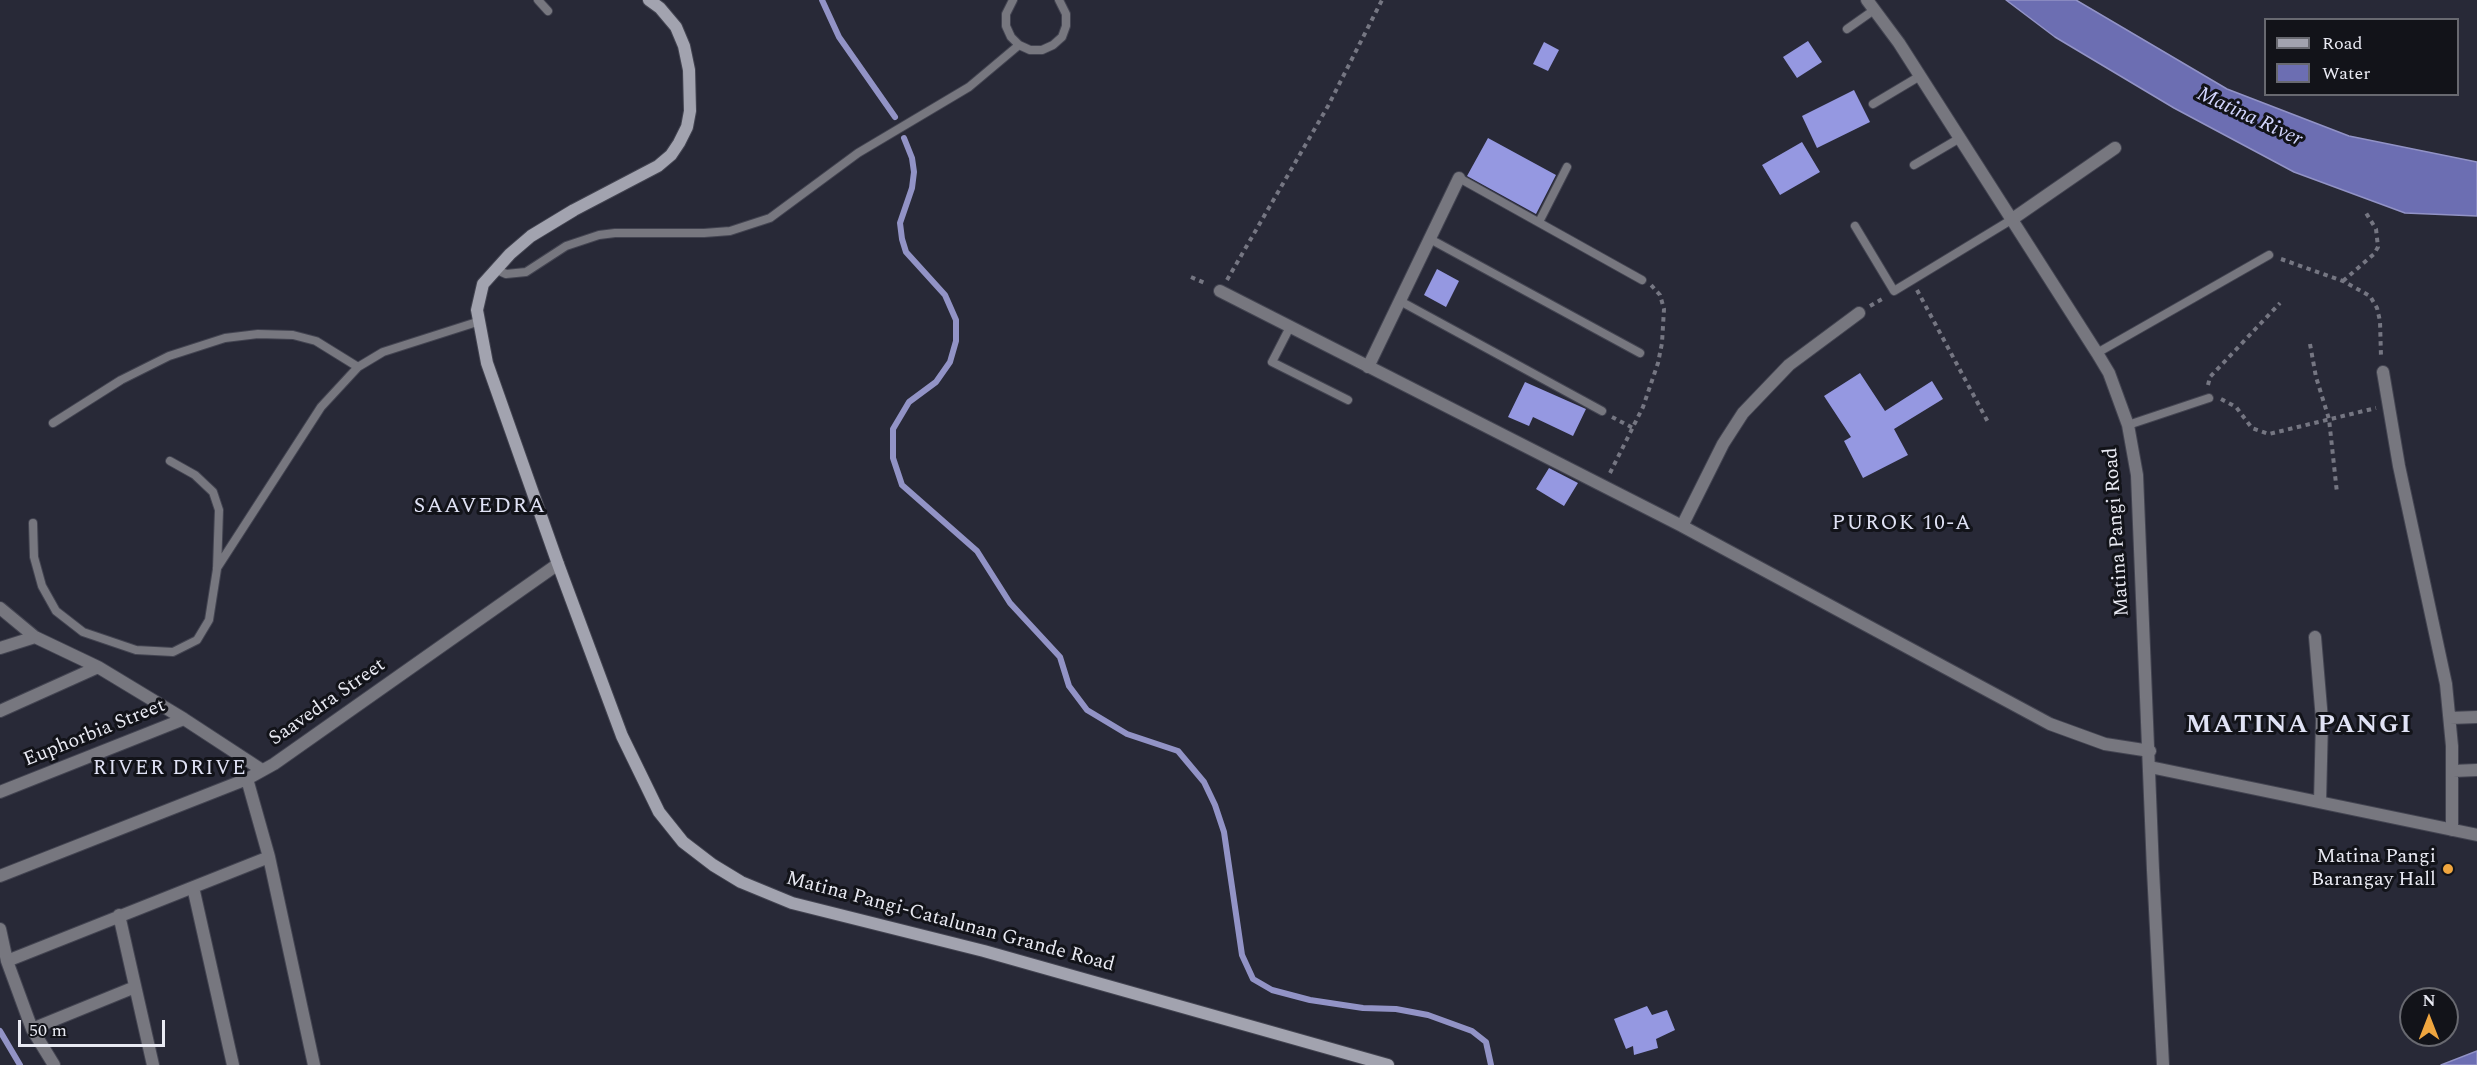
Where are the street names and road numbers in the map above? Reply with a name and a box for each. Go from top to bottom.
street label: Matina Pangi Road [2100,447,2136,617]
street label: Saavedra Street [265,654,391,752]
street label: Euphorbia Street [21,695,169,773]
street label: Matina Pangi-Catalunan Grande Road [783,868,1117,978]

